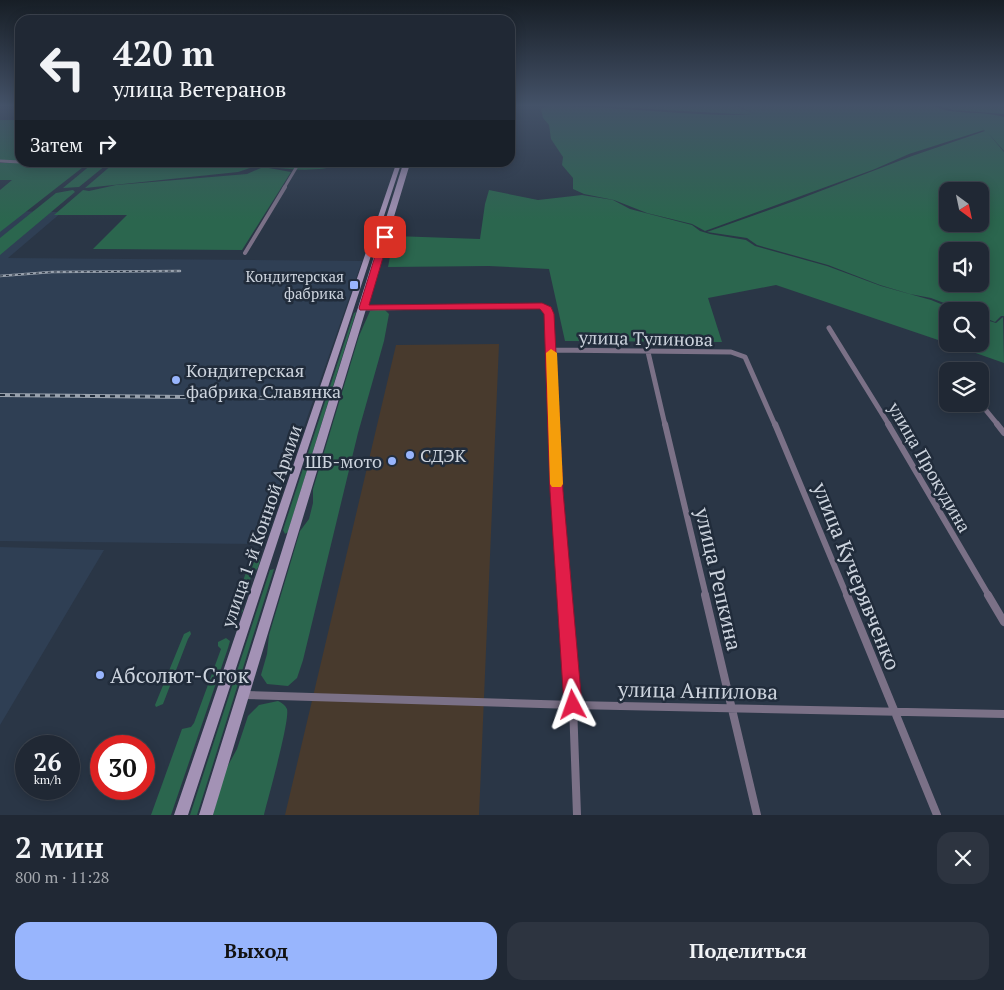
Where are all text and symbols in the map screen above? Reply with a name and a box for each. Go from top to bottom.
text: 420 m [113,30,214,76]
icon: left [30,35,95,100]
text: улица Ветеранов [113,74,286,103]
icon: right [93,130,121,158]
text: Затем [30,132,83,157]
north arrow [939,182,989,232]
map controls [939,182,989,412]
pin [364,216,406,258]
icon: arrive [371,223,399,251]
button: sound [939,242,989,292]
place label: Кондитерская фабрика [246,266,344,303]
marker: Кондитерская фабрика [348,279,360,291]
button: search [939,302,989,352]
street label: улица Тулинова [578,325,713,351]
place label: Кондитерская фабрика Славянка [186,358,341,403]
button: layers [939,362,989,412]
marker: Кондитерская фабрика Славянка [170,374,182,386]
street label: улица Прокудина [882,397,977,537]
street label: улица 1-й Конной Армии [215,422,307,631]
place label: СДЭК [420,443,467,467]
place label: ШБ-мото [305,449,382,473]
marker: СДЭК [404,449,416,461]
marker: ШБ-мото [386,455,398,467]
street label: улица Кучерявченко [806,477,907,674]
street label: улица Репкина [689,504,749,654]
place label: Абсолют-Сток [110,661,249,689]
marker: Абсолют-Сток [94,669,106,681]
street label: улица Анпилова [617,675,779,705]
position arrow [546,678,598,730]
speed limit sign: 30 [90,735,155,800]
text: 26 [33,745,62,778]
text: km/h [34,772,61,787]
text: 2 мин [15,827,104,867]
button: close [937,832,989,884]
text: 800 m · 11:28 [15,866,109,888]
button: Выход [15,922,497,980]
button: Поделиться [507,922,989,980]

